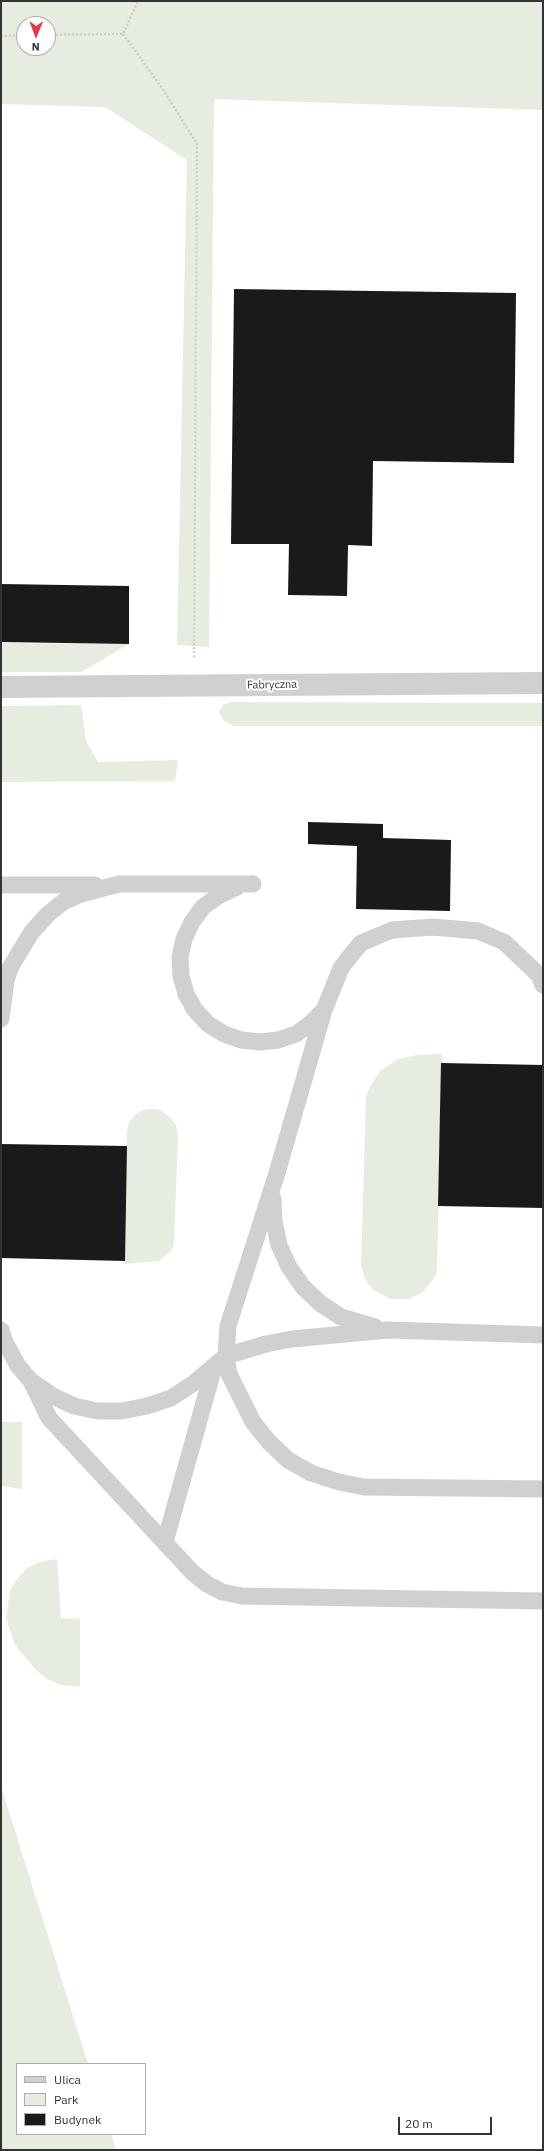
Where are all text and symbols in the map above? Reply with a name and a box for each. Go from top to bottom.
north arrow [16,16,56,56]
text: N [32,40,40,54]
street label: Fabryczna [247,678,297,692]
legend [16,2063,146,2135]
text: Ulica [54,2072,81,2087]
text: Park [54,2092,78,2107]
scale bar [400,2109,494,2135]
text: Budynek [54,2112,101,2127]
text: 20 m [405,2116,433,2131]

